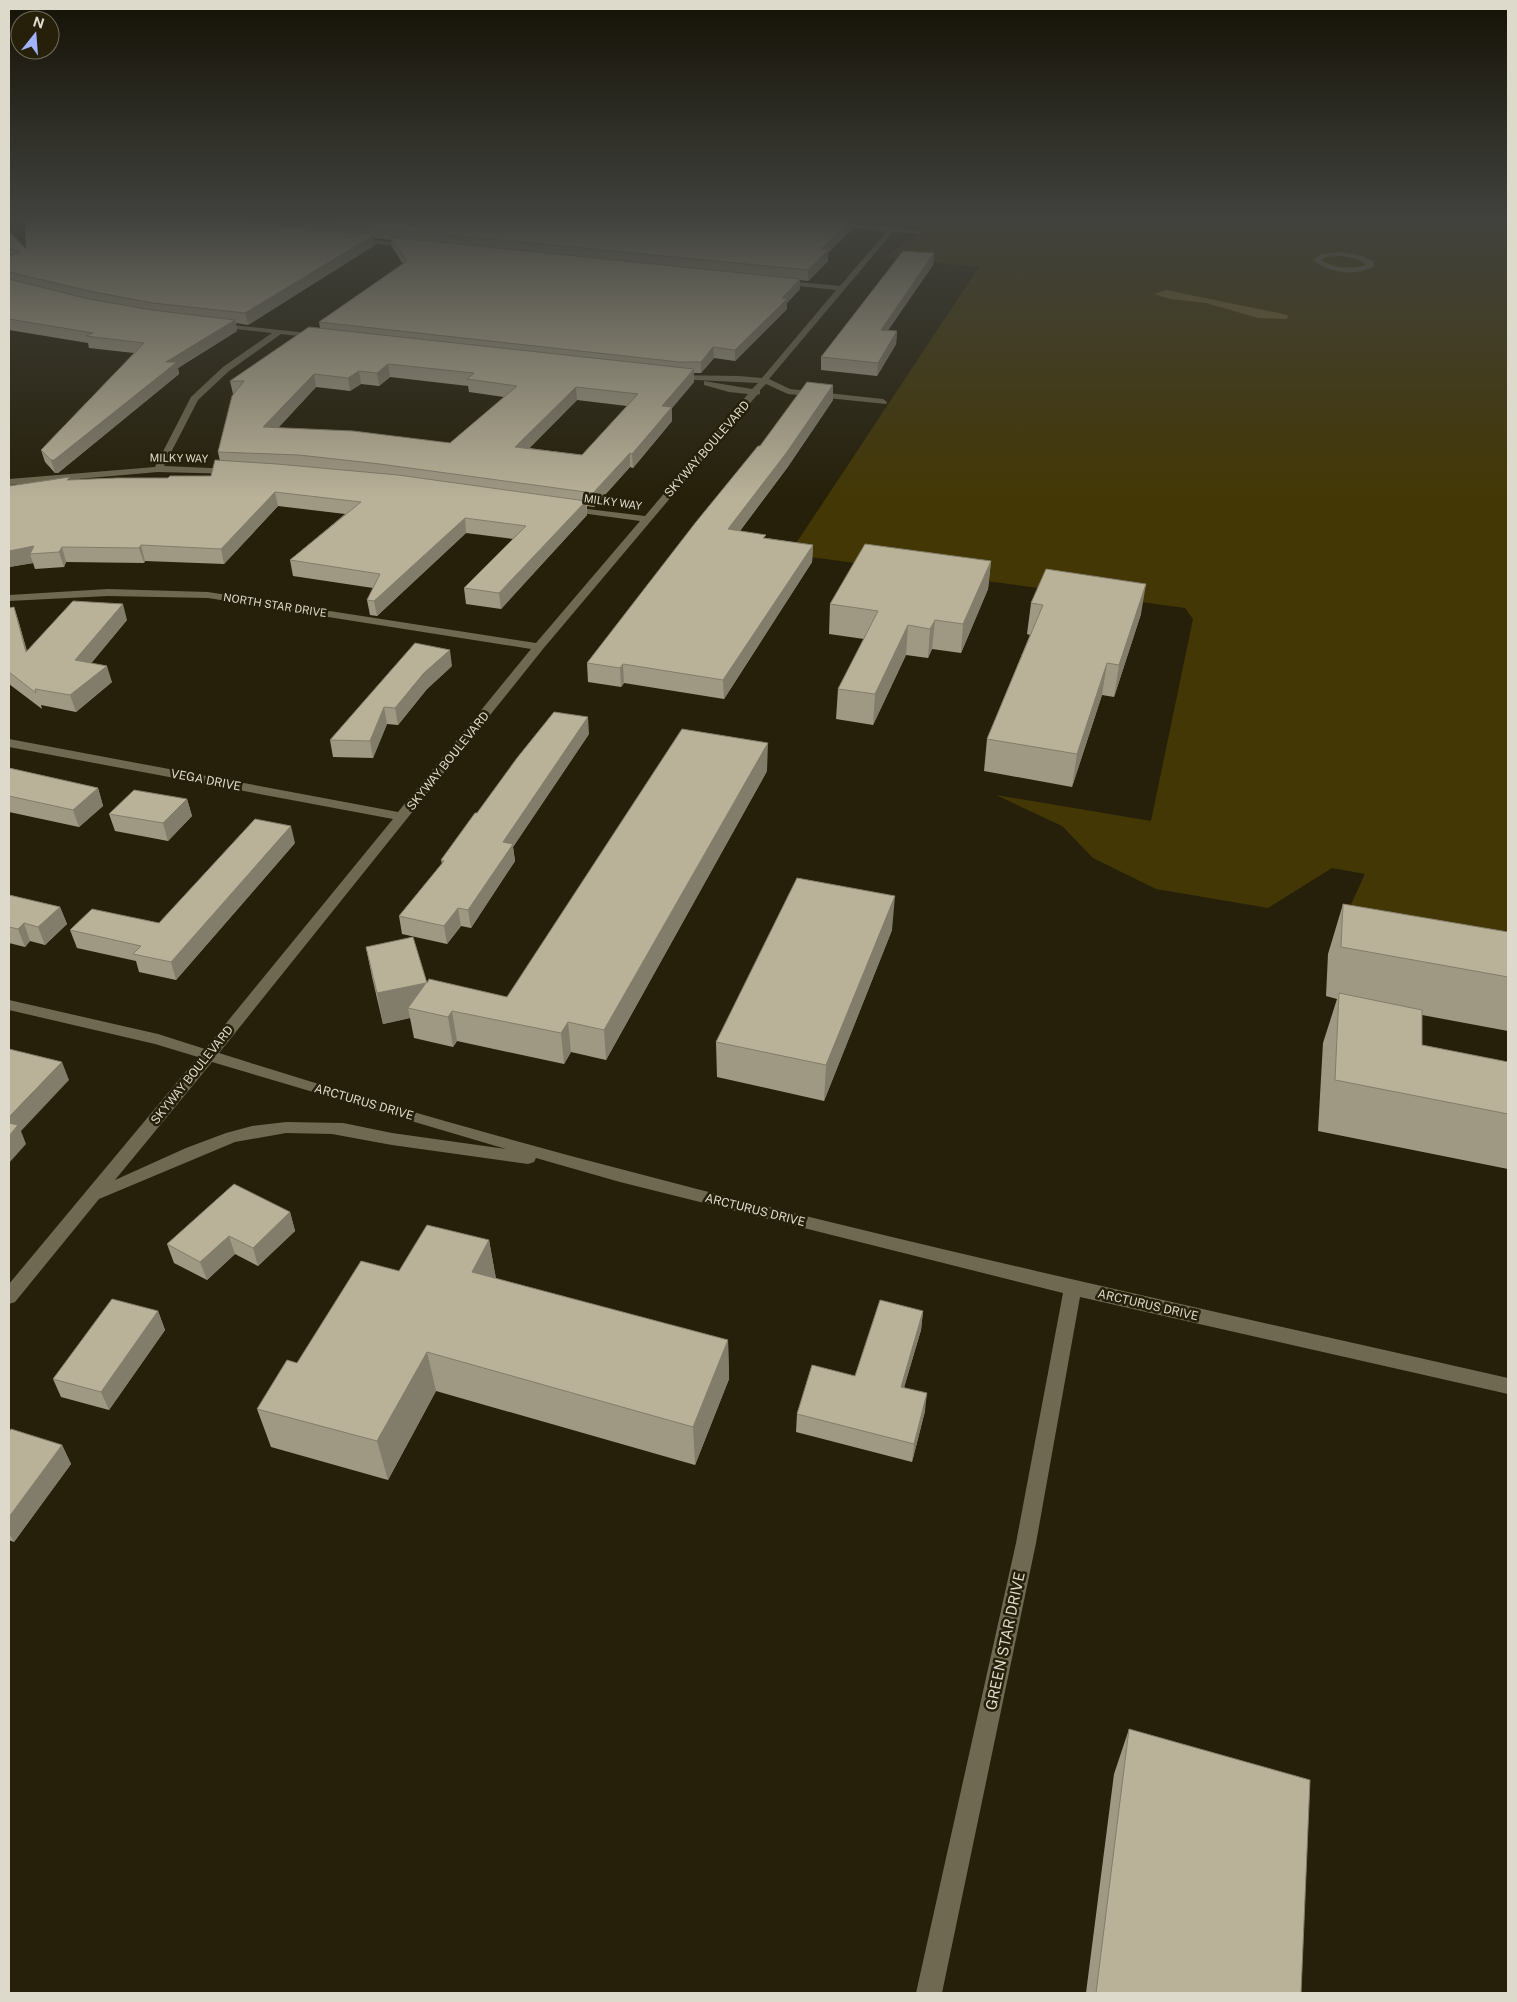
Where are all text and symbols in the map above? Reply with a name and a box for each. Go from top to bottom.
north arrow [10,10,60,60]
text: N [31,13,46,32]
street label: SKYWAY BOULEVARD [661,398,753,500]
street label: MILKY WAY [150,451,209,465]
street label: MILKY WAY [583,492,643,512]
street label: NORTH STAR DRIVE [222,591,328,619]
street label: SKYWAY BOULEVARD [404,709,492,813]
street label: VEGA DRIVE [170,766,242,794]
street label: SKYWAY BOULEVARD [148,1023,236,1127]
street label: ARCTURUS DRIVE [313,1081,415,1123]
street label: ARCTURUS DRIVE [703,1191,807,1229]
street label: ARCTURUS DRIVE [1096,1287,1200,1323]
street label: GREEN STAR DRIVE [982,1570,1028,1712]

